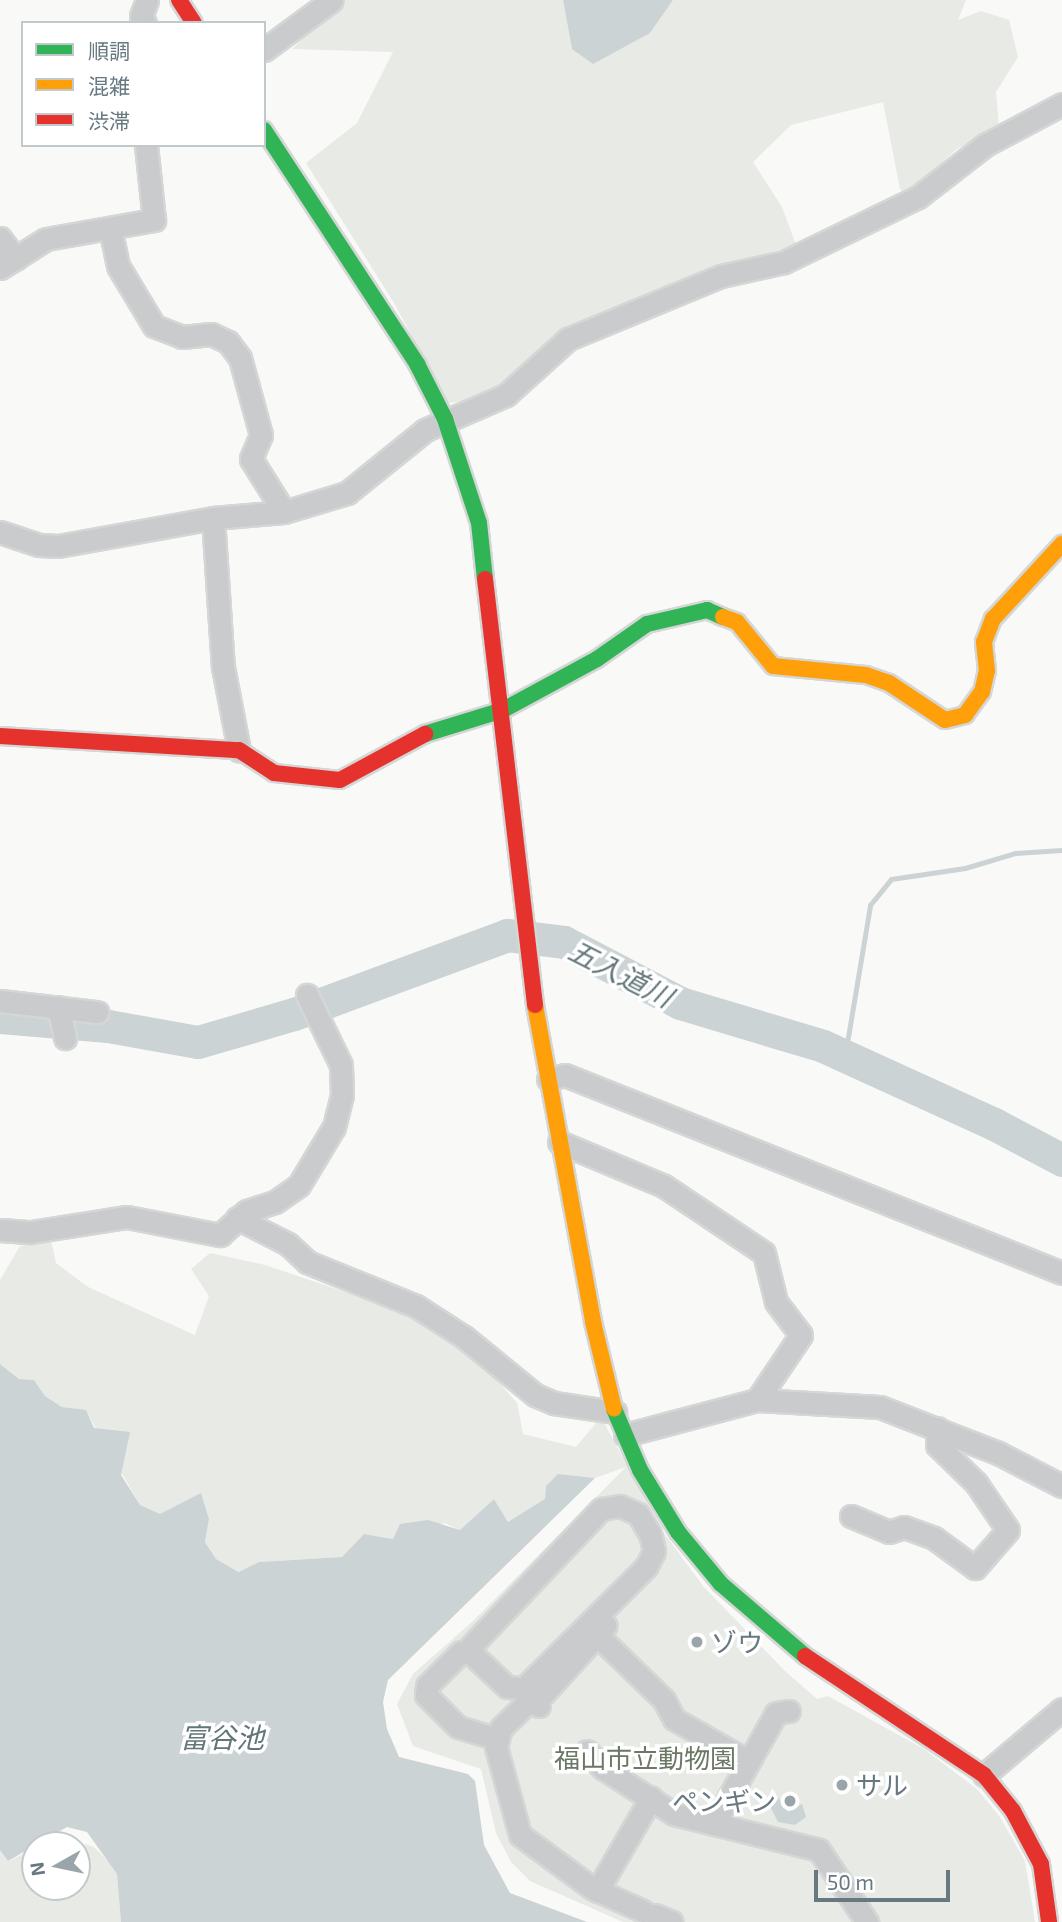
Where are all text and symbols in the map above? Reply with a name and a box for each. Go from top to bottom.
legend [21,21,266,147]
text: 順調 [88,38,130,63]
text: 混雑 [88,73,130,98]
text: 渋滞 [88,108,130,133]
water label: 五入道川 [563,933,679,1013]
place label: ゾウ [711,1626,763,1658]
marker: ゾウ [689,1634,705,1650]
water label: 富谷池 [180,1720,264,1754]
park label: 福山市立動物園 [554,1742,736,1774]
place label: サル [856,1769,908,1801]
marker: サル [834,1777,850,1793]
place label: ペンギン [672,1785,776,1817]
marker: ペンギン [782,1793,798,1809]
north arrow [21,1831,91,1901]
scale bar [817,1856,954,1900]
text: N [24,1860,49,1878]
text: 50 m [827,1869,874,1894]

